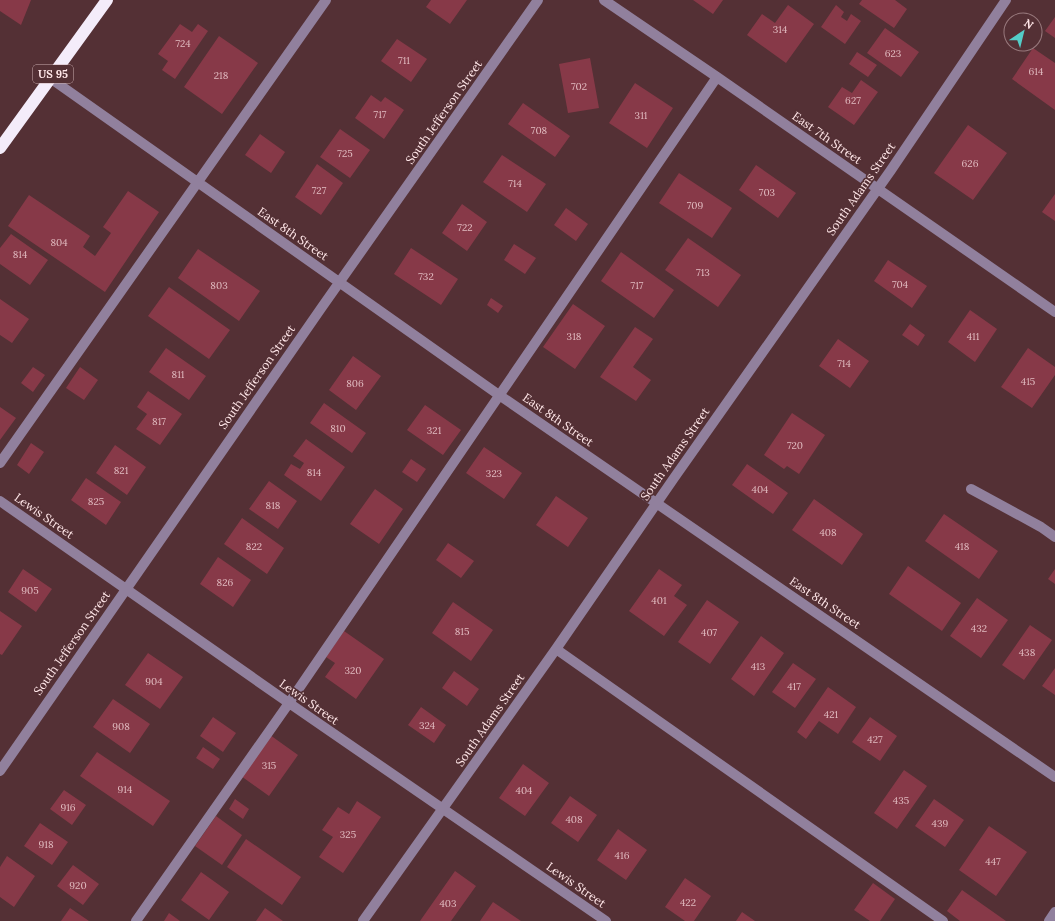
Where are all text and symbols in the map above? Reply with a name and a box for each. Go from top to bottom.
north arrow [1003,12,1043,52]
text: N [1021,16,1037,32]
house number: 314 [773,23,788,36]
house number: 724 [175,37,191,50]
house number: 623 [885,47,902,60]
house number: 711 [398,54,410,67]
street label: South Jefferson Street [402,56,485,167]
road number: US 95 [33,65,73,83]
house number: 614 [1029,65,1044,78]
house number: 218 [214,69,229,82]
house number: 702 [571,80,587,93]
house number: 627 [845,94,861,107]
house number: 717 [374,108,387,121]
street label: East 7th Street [790,108,865,167]
house number: 311 [635,109,648,122]
house number: 708 [531,124,548,137]
street label: South Adams Street [823,139,899,238]
house number: 725 [337,147,353,160]
house number: 626 [962,157,979,170]
house number: 714 [508,177,522,190]
house number: 727 [312,184,327,197]
house number: 703 [759,186,776,199]
house number: 709 [687,199,704,212]
street label: East 8th Street [255,204,332,264]
house number: 722 [457,221,473,234]
house number: 804 [50,236,68,249]
house number: 814 [13,248,28,261]
house number: 713 [696,266,710,279]
house number: 732 [418,270,434,283]
house number: 704 [892,278,909,291]
house number: 803 [210,279,228,292]
house number: 717 [631,279,644,292]
street label: South Jefferson Street [215,321,298,432]
house number: 318 [567,330,582,343]
house number: 411 [967,330,980,343]
house number: 714 [837,357,851,370]
house number: 811 [172,368,185,381]
house number: 415 [1021,375,1035,388]
house number: 806 [346,377,364,390]
street label: East 8th Street [520,390,597,450]
street label: South Adams Street [637,404,713,503]
house number: 817 [152,415,166,428]
house number: 810 [330,422,346,435]
house number: 321 [427,424,442,437]
house number: 720 [787,439,803,452]
house number: 821 [114,464,129,477]
house number: 814 [307,466,322,479]
house number: 323 [486,467,503,480]
house number: 404 [751,483,769,496]
street label: Lewis Street [12,490,77,542]
house number: 825 [88,495,104,508]
house number: 818 [266,499,281,512]
house number: 408 [819,526,837,539]
house number: 822 [246,540,262,553]
house number: 418 [955,540,970,553]
street label: East 8th Street [787,573,864,632]
house number: 826 [217,576,234,589]
house number: 905 [21,584,39,597]
street label: South Jefferson Street [30,587,113,698]
house number: 401 [651,594,667,607]
house number: 432 [971,622,987,635]
house number: 815 [455,625,469,638]
house number: 407 [701,626,717,639]
house number: 438 [1019,646,1036,659]
house number: 413 [751,660,766,673]
house number: 320 [344,664,362,677]
street label: South Adams Street [452,670,528,769]
house number: 904 [145,675,163,688]
street label: Lewis Street [277,676,342,728]
house number: 417 [787,680,801,693]
house number: 421 [824,708,839,721]
house number: 324 [419,719,436,732]
house number: 908 [112,720,130,733]
house number: 427 [867,733,883,746]
house number: 315 [262,759,276,772]
house number: 914 [118,783,133,796]
house number: 404 [515,784,533,797]
house number: 435 [893,794,909,807]
house number: 916 [60,801,76,814]
house number: 408 [565,813,583,826]
house number: 439 [932,817,949,830]
house number: 325 [340,828,356,841]
house number: 918 [38,838,54,851]
house number: 416 [615,849,630,862]
house number: 447 [985,855,1001,868]
street label: Lewis Street [544,859,609,911]
house number: 920 [69,879,87,892]
house number: 422 [680,896,696,909]
house number: 403 [439,897,457,910]

